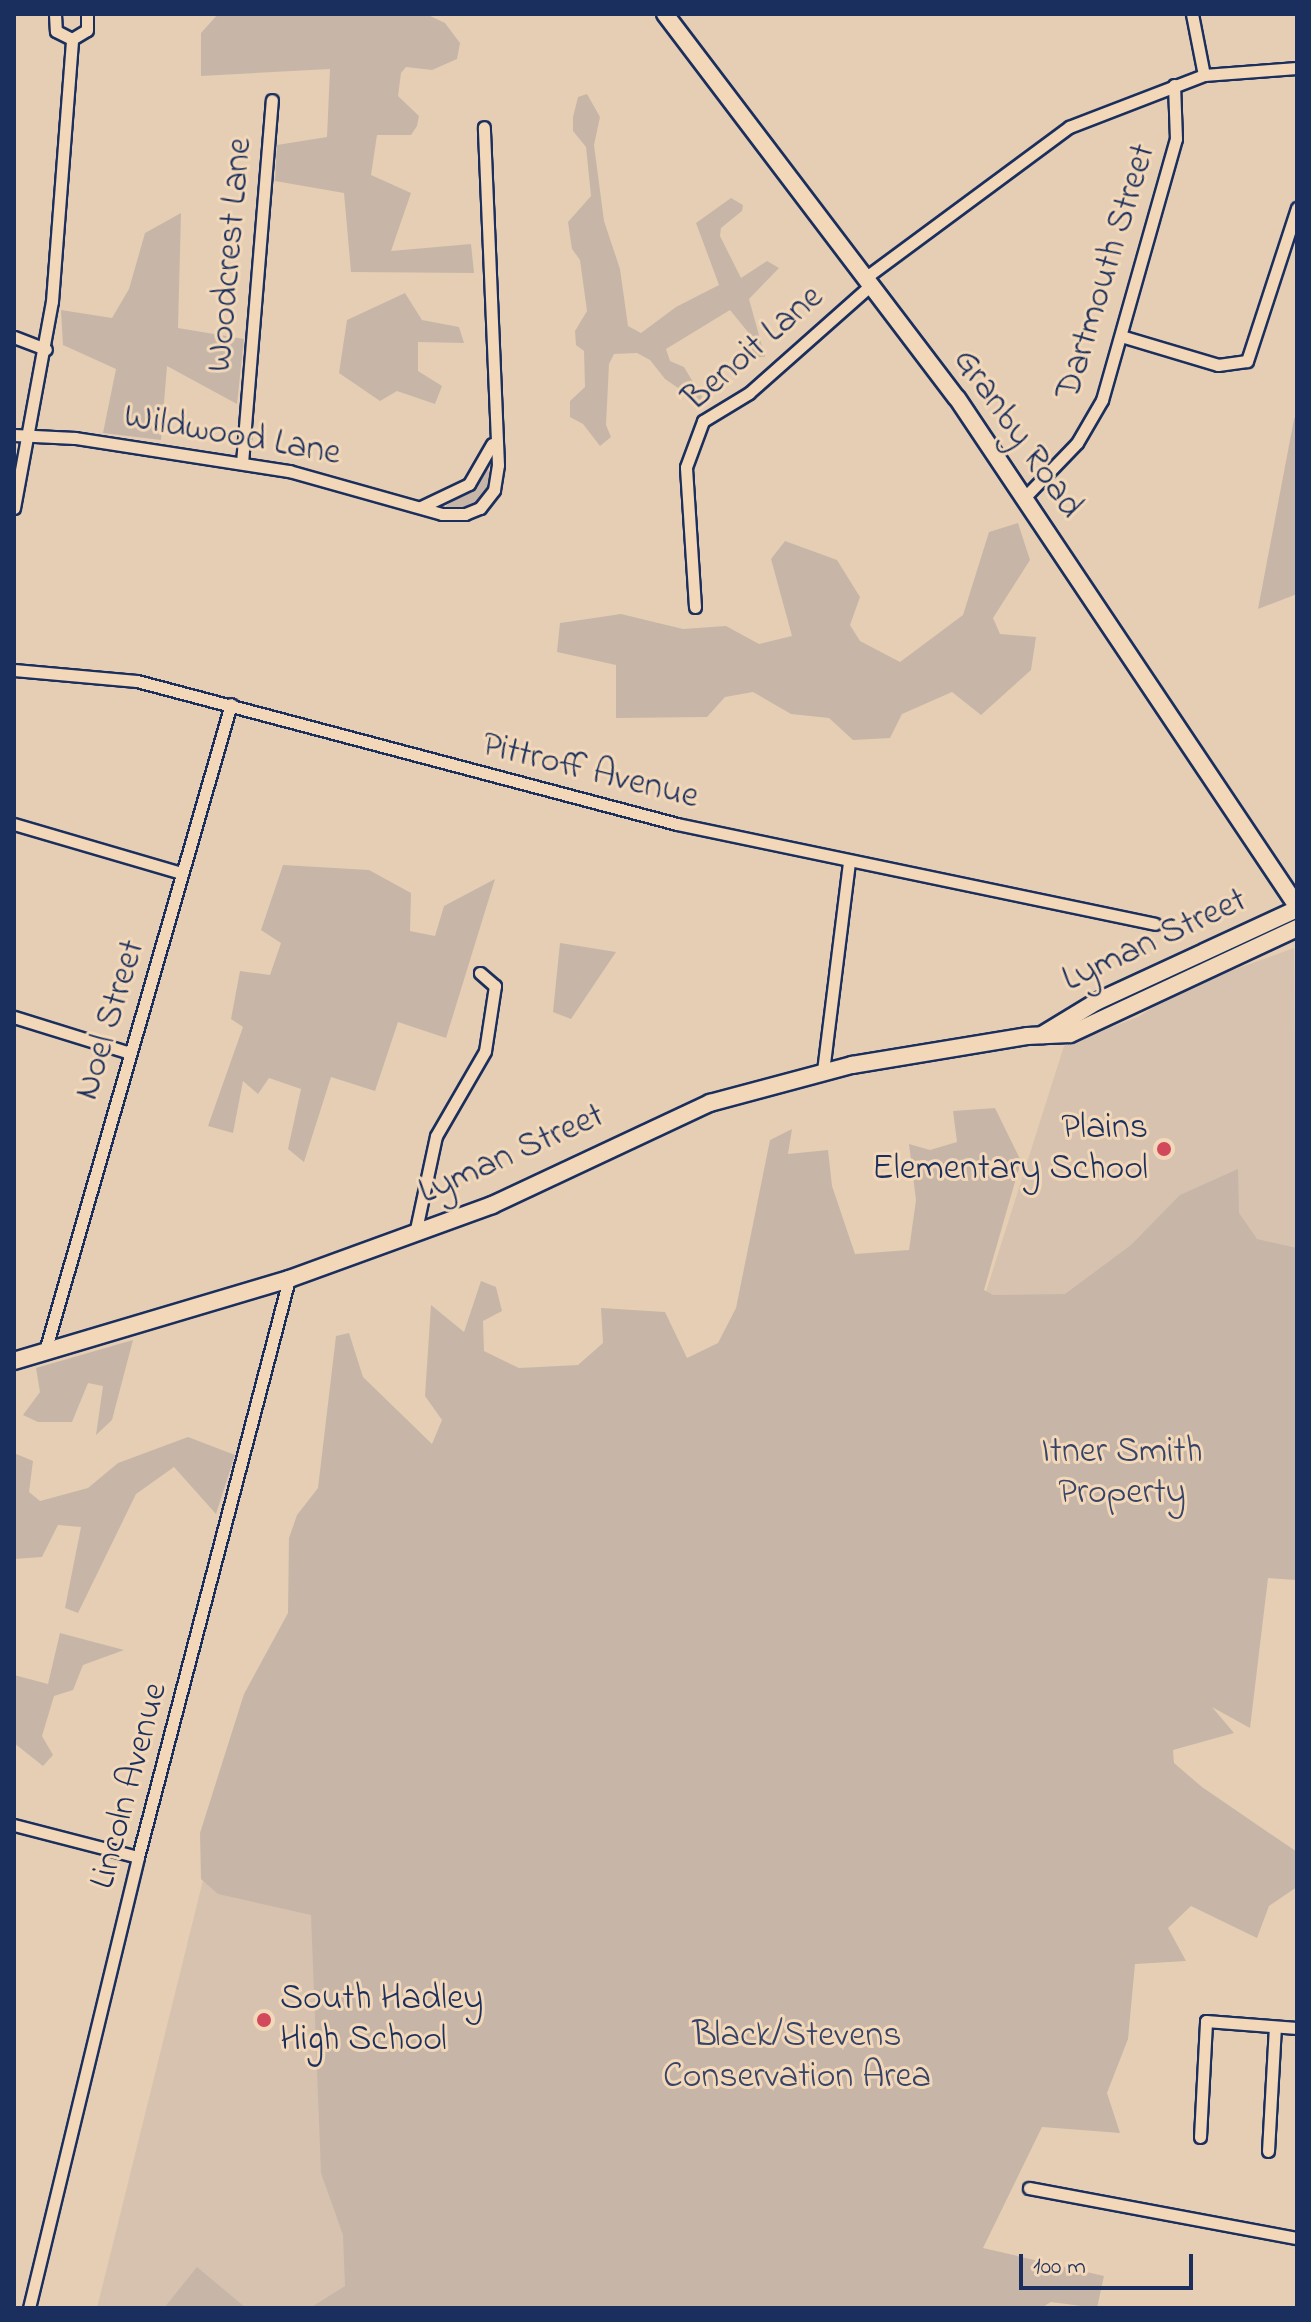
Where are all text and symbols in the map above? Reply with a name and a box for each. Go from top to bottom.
street label: Woodcrest Lane [199,136,263,374]
street label: Dartmouth Street [1048,139,1166,405]
street label: Benoit Lane [675,277,833,421]
street label: Granby Road [943,341,1091,527]
street label: Wildwood Lane [120,396,344,476]
street label: Pittroff Avenue [477,724,703,820]
street label: Lyman Street [1056,880,1254,1002]
street label: Noel Street [66,935,156,1105]
street label: Lyman Street [413,1095,611,1215]
place label: Plains Elementary School [872,1106,1148,1191]
marker: Plains Elementary School [1155,1140,1173,1158]
park label: Itner Smith Property [1041,1430,1203,1515]
street label: Lincoln Avenue [82,1678,178,1894]
place label: South Hadley High School [280,1977,483,2062]
marker: South Hadley High School [255,2011,273,2029]
park label: Black/Stevens Conservation Area [663,2014,931,2099]
scale bar [1023,2238,1197,2288]
text: 100 m [1033,2250,1086,2285]

